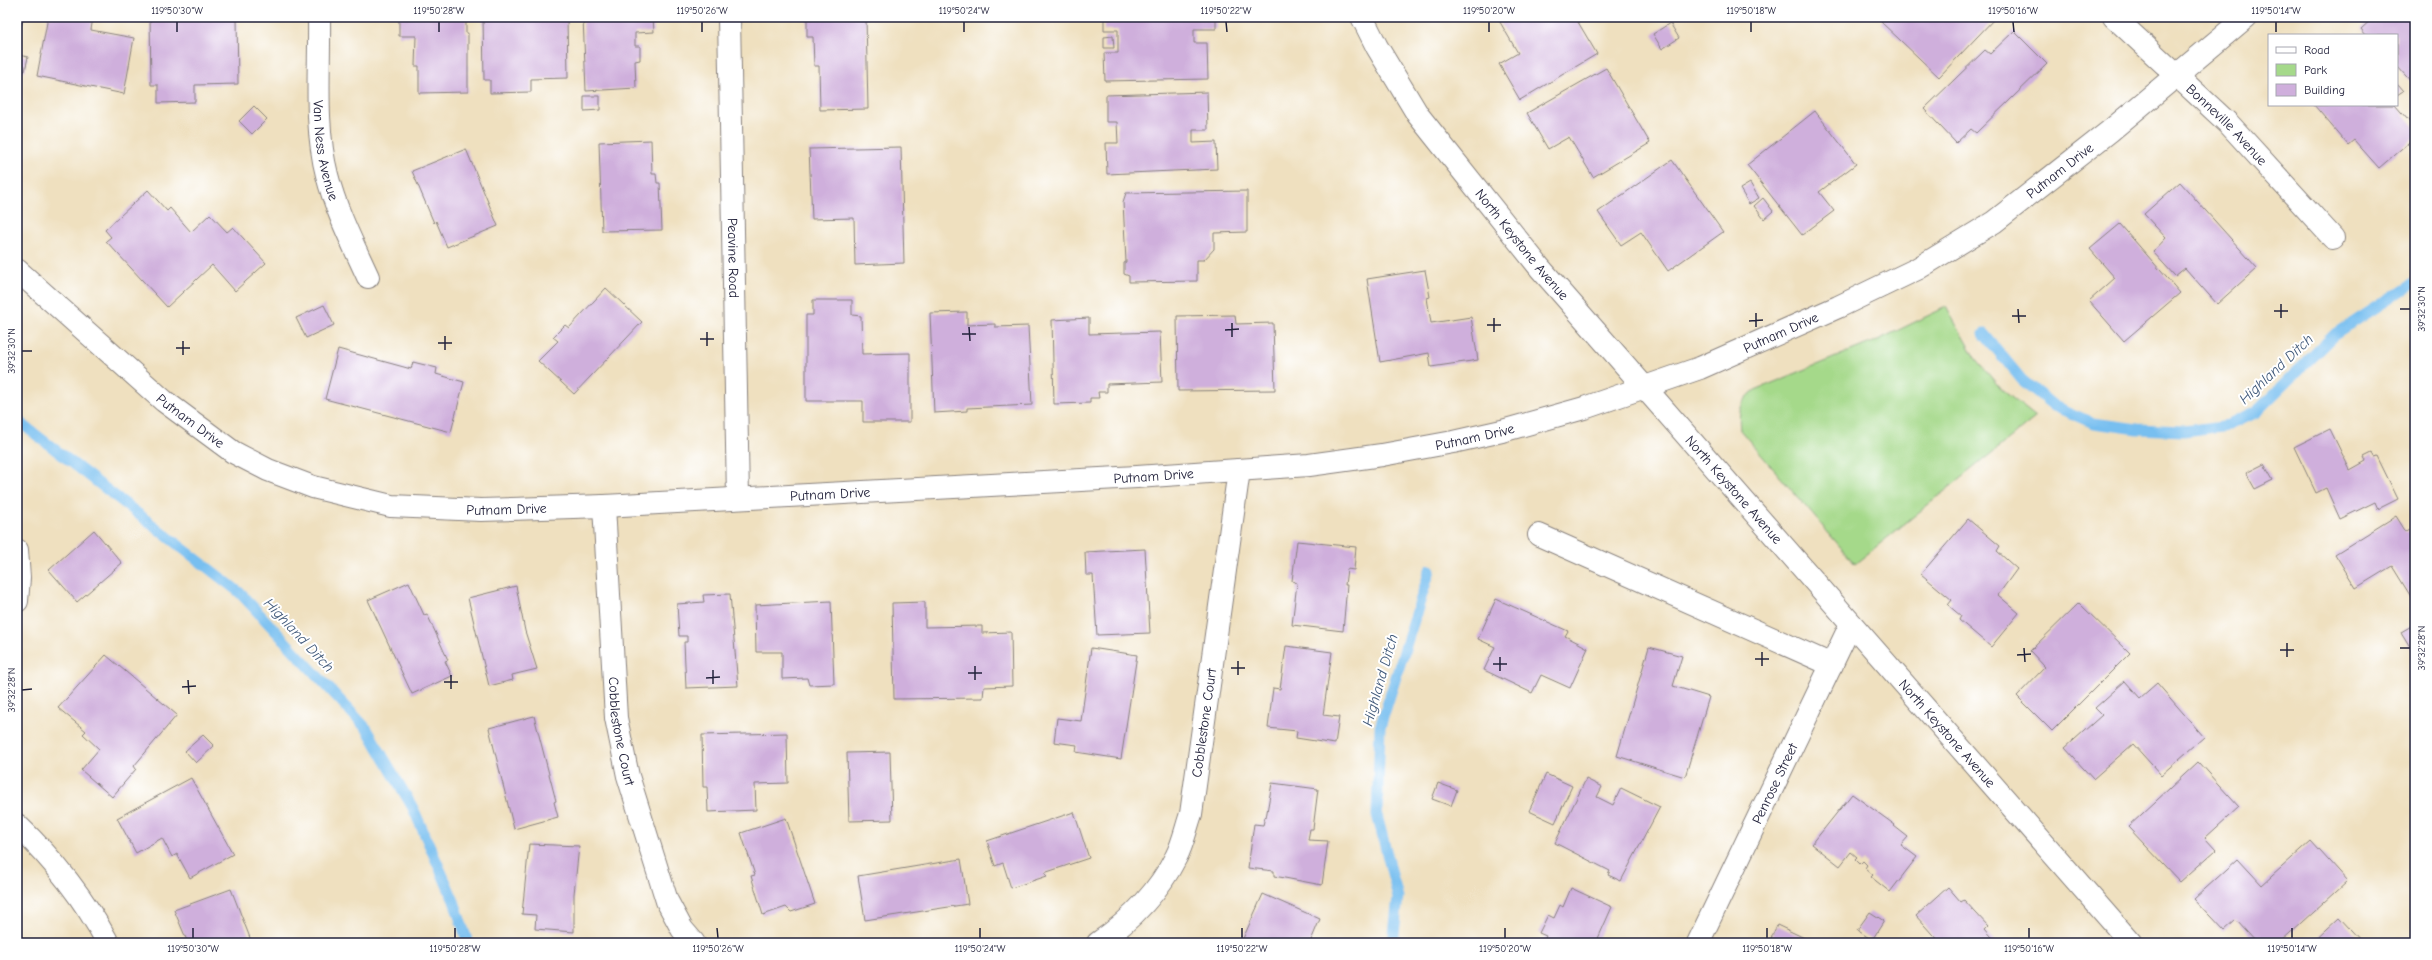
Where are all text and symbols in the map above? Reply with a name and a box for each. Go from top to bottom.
text: 119°50'30"W [151,5,203,17]
text: 119°50'28"W [414,5,465,17]
text: 119°50'26"W [676,5,728,17]
text: 119°50'24"W [939,5,990,17]
text: 119°50'22"W [1200,5,1252,17]
text: 119°50'20"W [1463,5,1515,17]
text: 119°50'18"W [1726,5,1776,17]
text: 119°50'16"W [1988,5,2038,17]
text: 119°50'14"W [2251,5,2301,17]
legend [2268,34,2398,106]
text: Road [2304,43,2330,57]
text: Park [2304,63,2327,77]
street label: Bonneville Avenue [2183,80,2271,169]
text: Building [2304,83,2345,97]
street label: Van Ness Avenue [310,100,343,203]
street label: Putnam Drive [2023,139,2097,202]
street label: North Keystone Avenue [1472,185,1572,303]
street label: Peavine Road [724,218,743,298]
text: 39°32'30"N [2416,286,2428,332]
street label: Putnam Drive [1740,308,1821,356]
text: 39°32'30"N [6,328,18,374]
water label: Highland Ditch [2235,330,2317,408]
street label: Putnam Drive [153,390,228,451]
street label: Putnam Drive [1434,419,1516,454]
street label: North Keystone Avenue [1682,432,1786,547]
street label: Putnam Drive [1113,465,1194,487]
street label: Putnam Drive [789,483,871,504]
street label: Putnam Drive [466,499,547,519]
water label: Highland Ditch [260,594,338,676]
text: 39°32'28"N [2416,626,2428,670]
water label: Highland Ditch [1358,632,1402,728]
street label: Cobblestone Court [1188,666,1220,779]
text: 39°32'28"N [6,668,18,712]
street label: Cobblestone Court [605,676,639,789]
street label: North Keystone Avenue [1895,676,1999,791]
street label: Penrose Street [1748,740,1802,826]
text: 119°50'30"W [167,943,219,955]
text: 119°50'28"W [430,943,481,955]
text: 119°50'26"W [692,943,744,955]
text: 119°50'24"W [955,943,1006,955]
text: 119°50'22"W [1216,943,1268,955]
text: 119°50'20"W [1479,943,1531,955]
text: 119°50'18"W [1742,943,1792,955]
text: 119°50'16"W [2004,943,2054,955]
text: 119°50'14"W [2267,943,2317,955]

